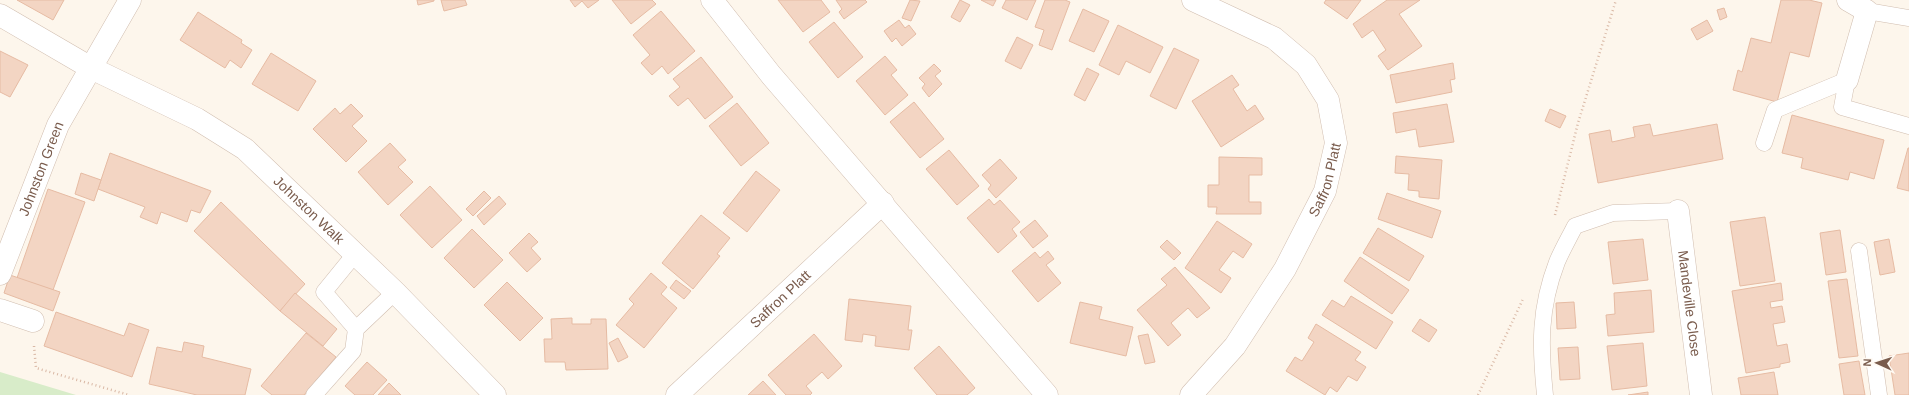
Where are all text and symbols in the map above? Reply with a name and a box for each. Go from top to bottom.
street label: Johnston Green [15,119,67,218]
street label: Saffron Platt [1305,141,1344,219]
street label: Johnston Walk [270,173,348,248]
street label: Mandeville Close [1675,249,1704,357]
street label: Saffron Platt [747,267,814,331]
north arrow [1857,343,1897,383]
text: N [1861,358,1873,367]

